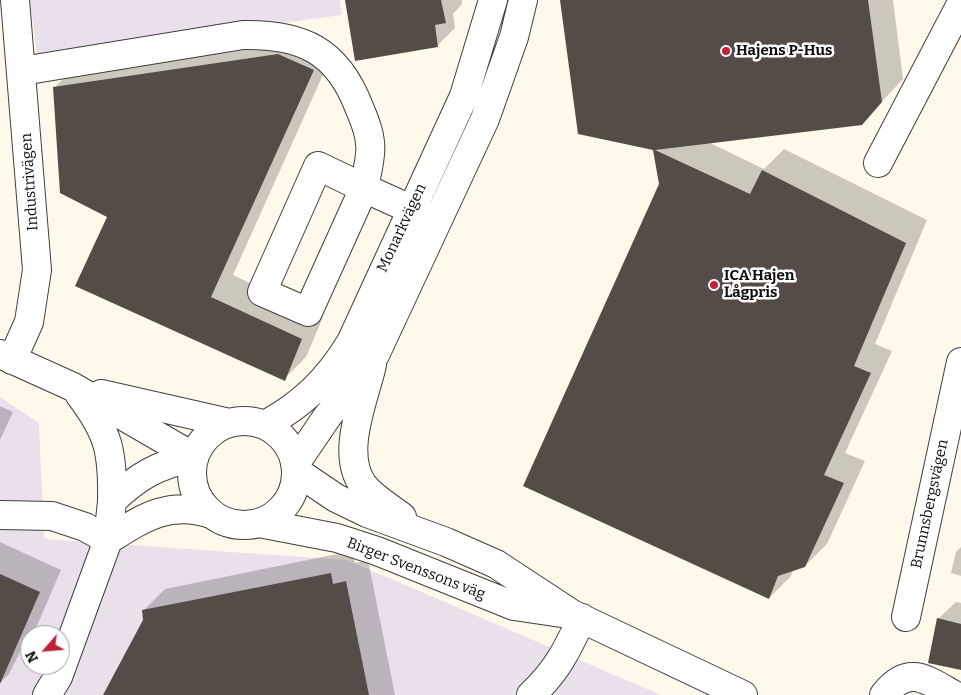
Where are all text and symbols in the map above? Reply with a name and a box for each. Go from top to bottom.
place label: Hajens P-Hus [736,42,832,60]
marker: Hajens P-Hus [720,45,732,57]
street label: Industrivägen [18,133,42,231]
street label: Monarkvägen [374,181,430,275]
place label: ICA Hajen Lågpris [724,267,794,302]
marker: ICA Hajen Lågpris [708,279,720,291]
street label: Brunnsbergsvägen [908,438,952,570]
street label: Birger Svenssons väg [344,534,488,604]
north arrow [20,625,70,675]
text: N [22,648,42,665]

